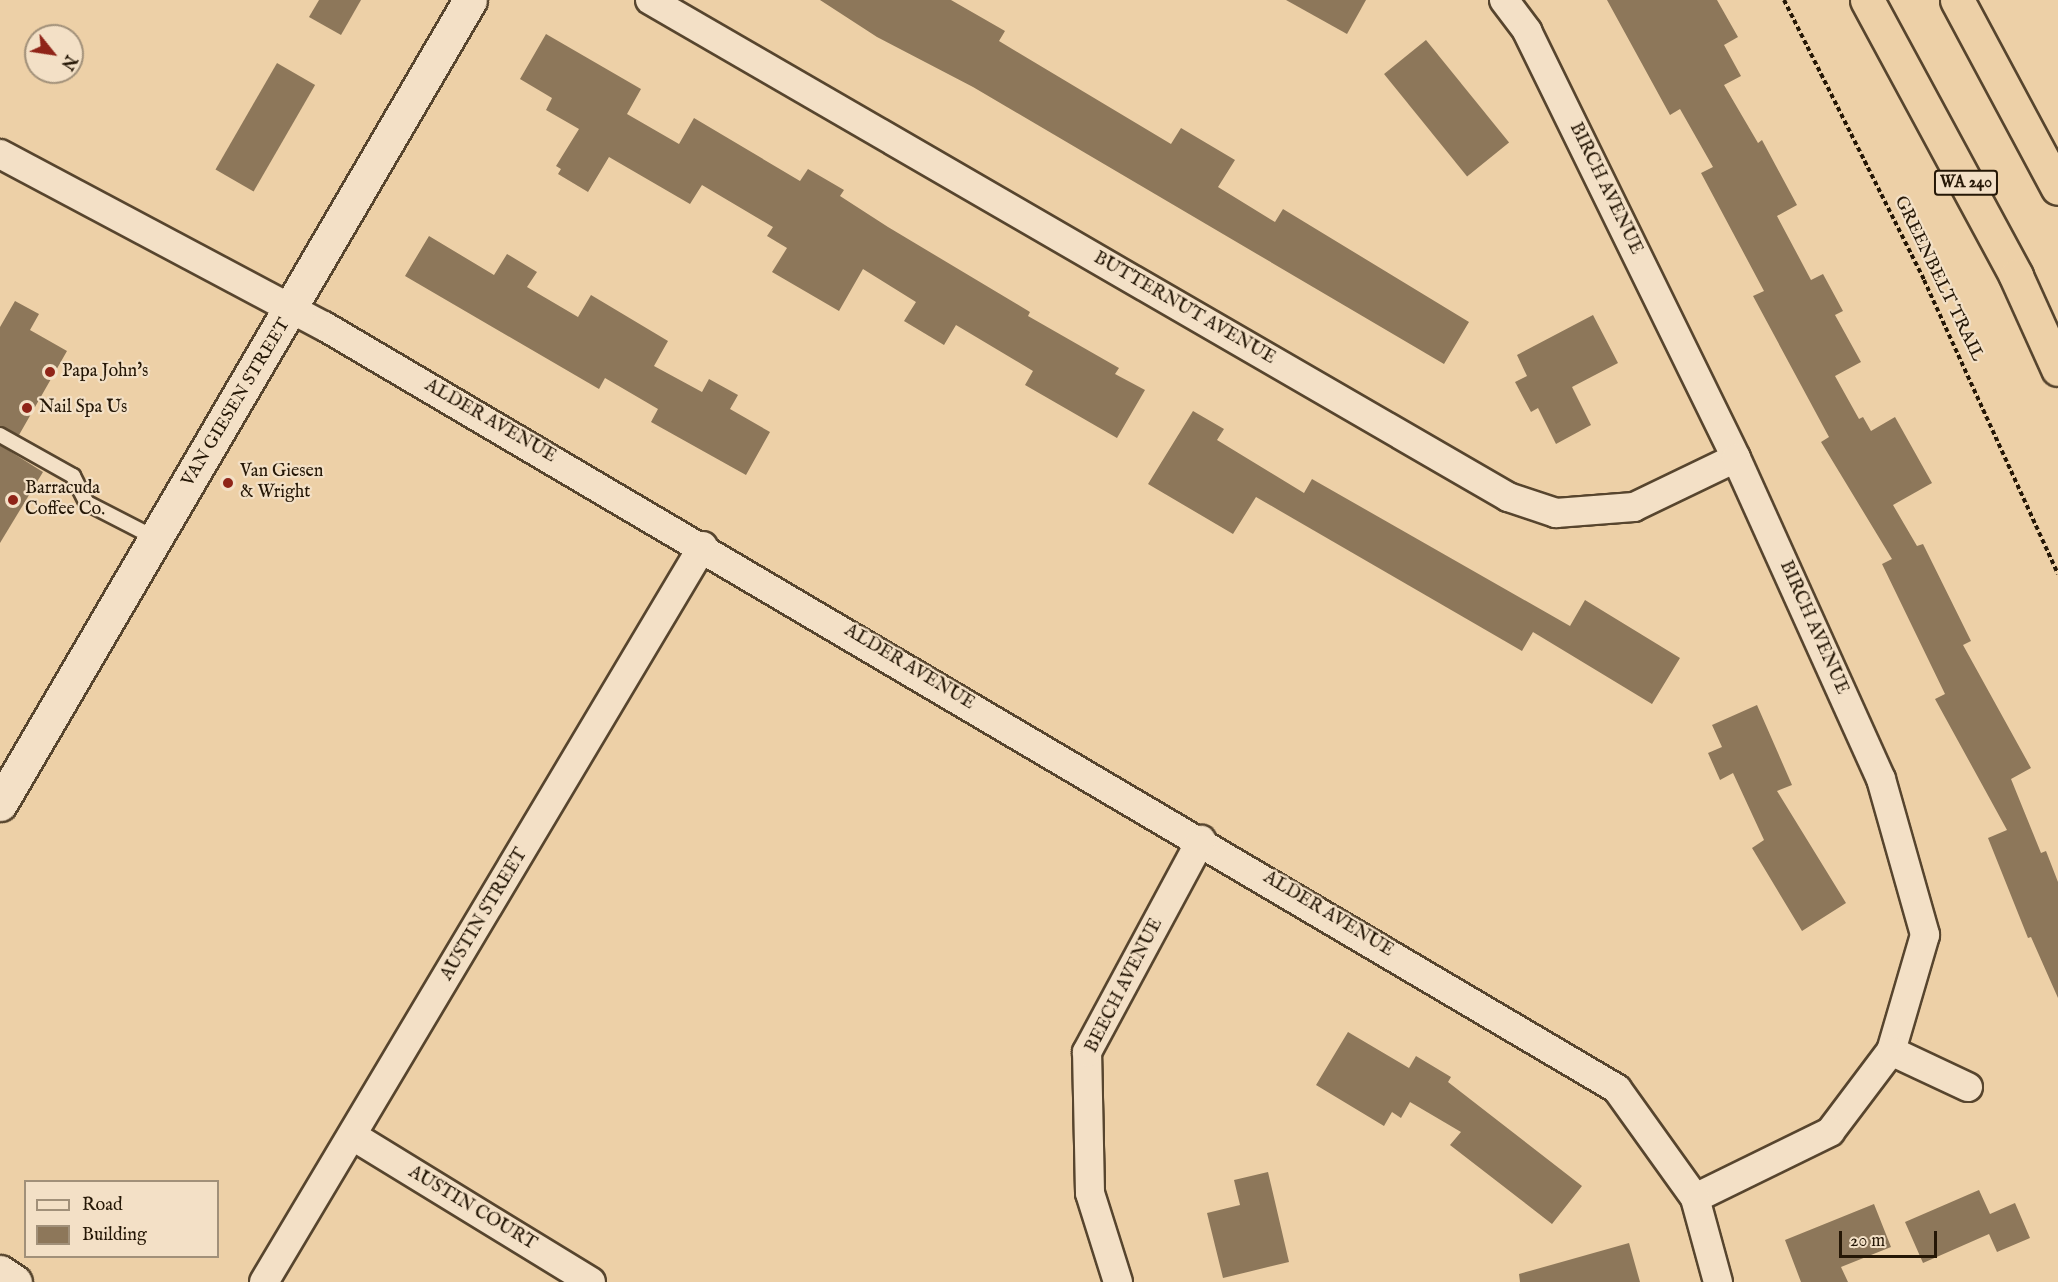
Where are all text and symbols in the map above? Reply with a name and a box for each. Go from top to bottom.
north arrow [24,24,84,84]
text: N [56,51,80,73]
street label: BIRCH AVENUE [1564,120,1646,258]
road number: WA 240 [1933,170,1999,196]
street label: GREENBELT TRAIL [1889,193,1987,365]
street label: BUTTERNUT AVENUE [1089,248,1279,370]
street label: VAN GIESEN STREET [178,315,296,491]
place label: Papa John's [62,361,148,383]
marker: Papa John's [43,365,57,379]
street label: ALDER AVENUE [420,376,560,468]
place label: Nail Spa Us [39,397,127,419]
marker: Nail Spa Us [20,401,34,415]
place label: Van Giesen & Wright [240,462,323,504]
marker: Van Giesen & Wright [221,476,235,490]
place label: Barracuda Coffee Co. [25,479,105,522]
marker: Barracuda Coffee Co. [6,493,20,507]
street label: BIRCH AVENUE [1774,558,1852,698]
street label: ALDER AVENUE [840,621,978,715]
street label: AUSTIN STREET [437,845,533,985]
street label: ALDER AVENUE [1259,868,1397,962]
street label: BEECH AVENUE [1082,915,1168,1057]
street label: AUSTIN COURT [404,1162,540,1256]
legend [24,1180,219,1258]
text: Road [82,1194,123,1217]
scale bar [1842,1219,1940,1257]
text: Building [82,1224,147,1247]
text: 20 m [1850,1230,1885,1253]

